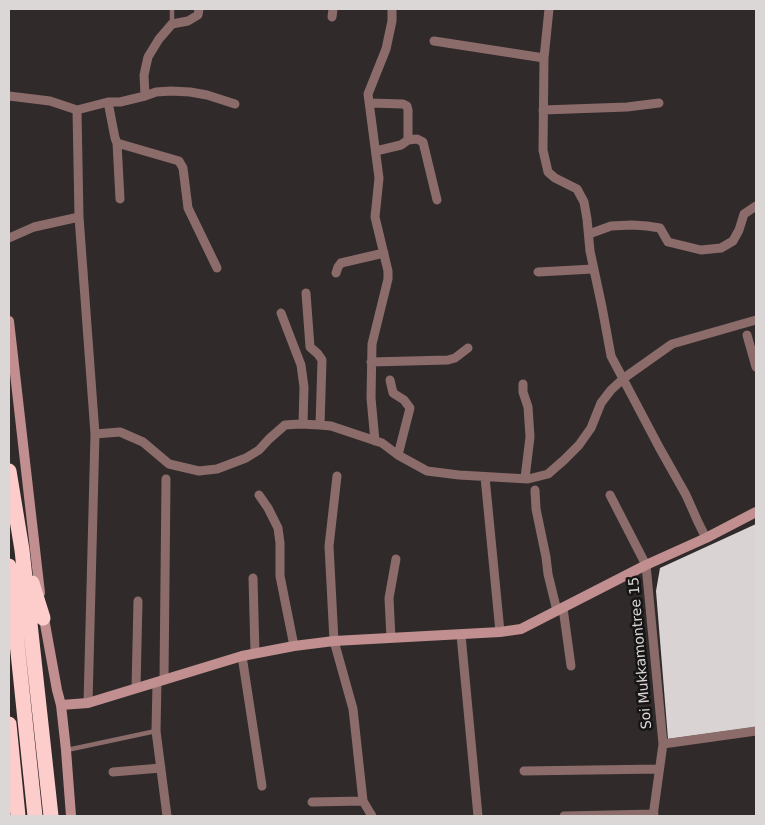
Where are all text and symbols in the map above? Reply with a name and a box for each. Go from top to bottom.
street label: Soi Mukkamontree 15 [626,576,656,730]

